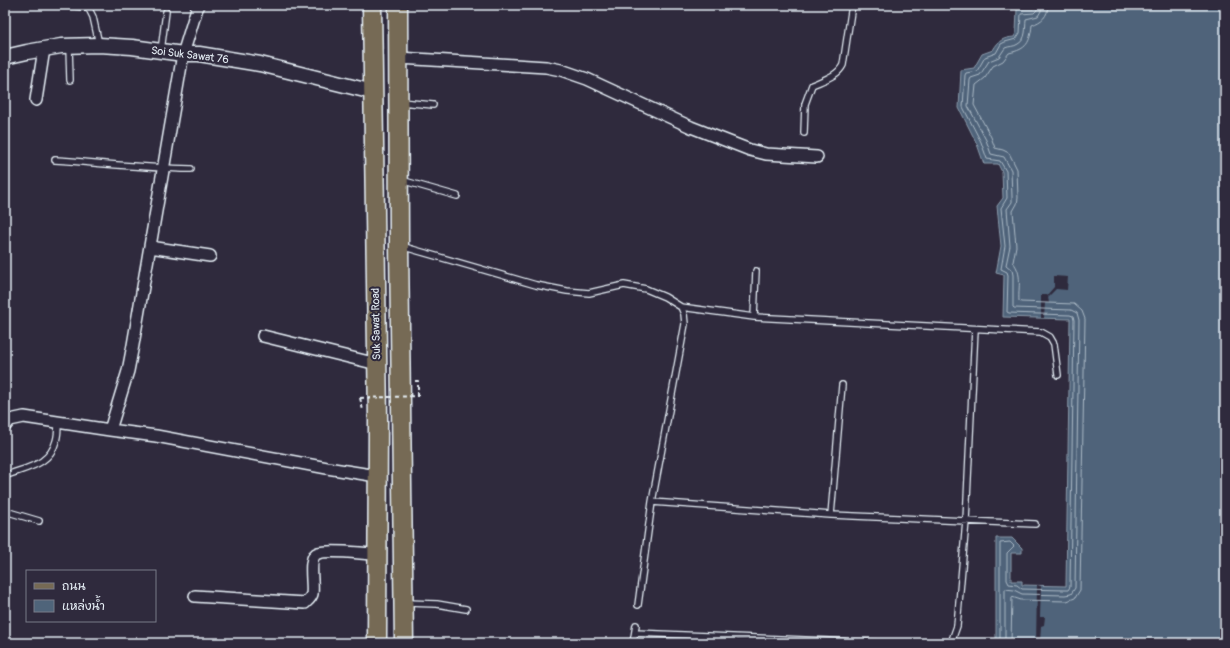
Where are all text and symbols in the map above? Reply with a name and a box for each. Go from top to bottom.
street label: Soi Suk Sawat 76 [150,44,230,66]
street label: Suk Sawat Road [369,288,383,360]
legend [26,570,156,622]
text: ถนน [62,579,86,594]
text: แหล่งน้ำ [62,595,105,614]

